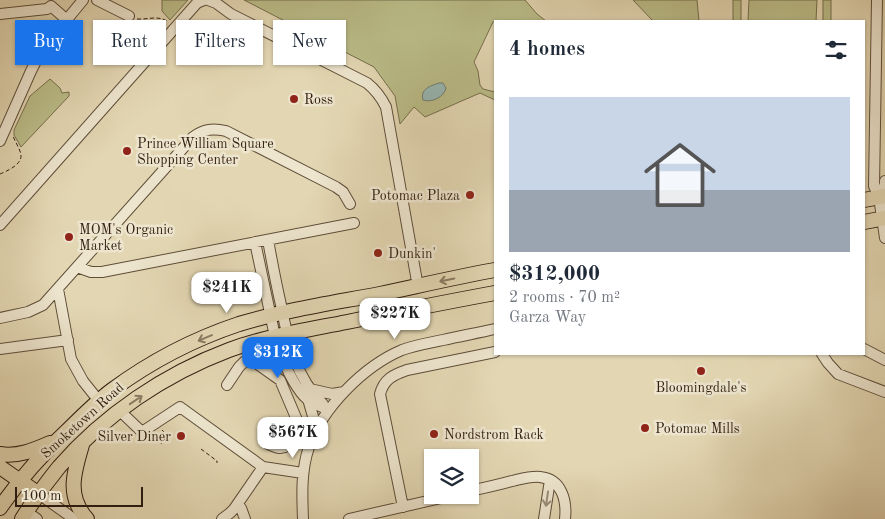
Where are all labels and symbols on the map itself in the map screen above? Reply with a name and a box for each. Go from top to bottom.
marker: Ross [288,93,300,105]
place label: Ross [304,93,333,107]
place label: Prince William Square Shopping Center [137,137,274,167]
marker: Prince William Square Shopping Center [121,145,133,157]
place label: Potomac Plaza [371,189,460,203]
marker: Potomac Plaza [464,189,476,201]
place label: MOM's Organic Market [79,223,173,253]
marker: MOM's Organic Market [63,231,75,243]
marker: Dunkin' [372,247,384,259]
place label: Dunkin' [388,247,436,261]
pin: $241K [192,272,262,314]
one-way arrow [440,276,456,285]
pin: $227K [360,298,430,340]
one-way arrow [198,333,213,343]
pin: $312K [243,336,313,379]
marker: Bloomingdale's [695,365,707,377]
street label: Smoketown Road [39,380,127,461]
place label: Bloomingdale's [655,381,747,395]
one-way arrow [128,394,142,404]
pin: $567K [258,416,328,459]
marker: Potomac Mills [639,422,651,434]
place label: Potomac Mills [655,422,740,436]
marker: Nordstrom Rack [428,428,440,440]
place label: Nordstrom Rack [444,428,544,442]
place label: Silver Diner [97,430,171,444]
marker: Silver Diner [175,430,187,442]
scale bar [15,484,142,507]
one-way arrow [542,491,552,507]

